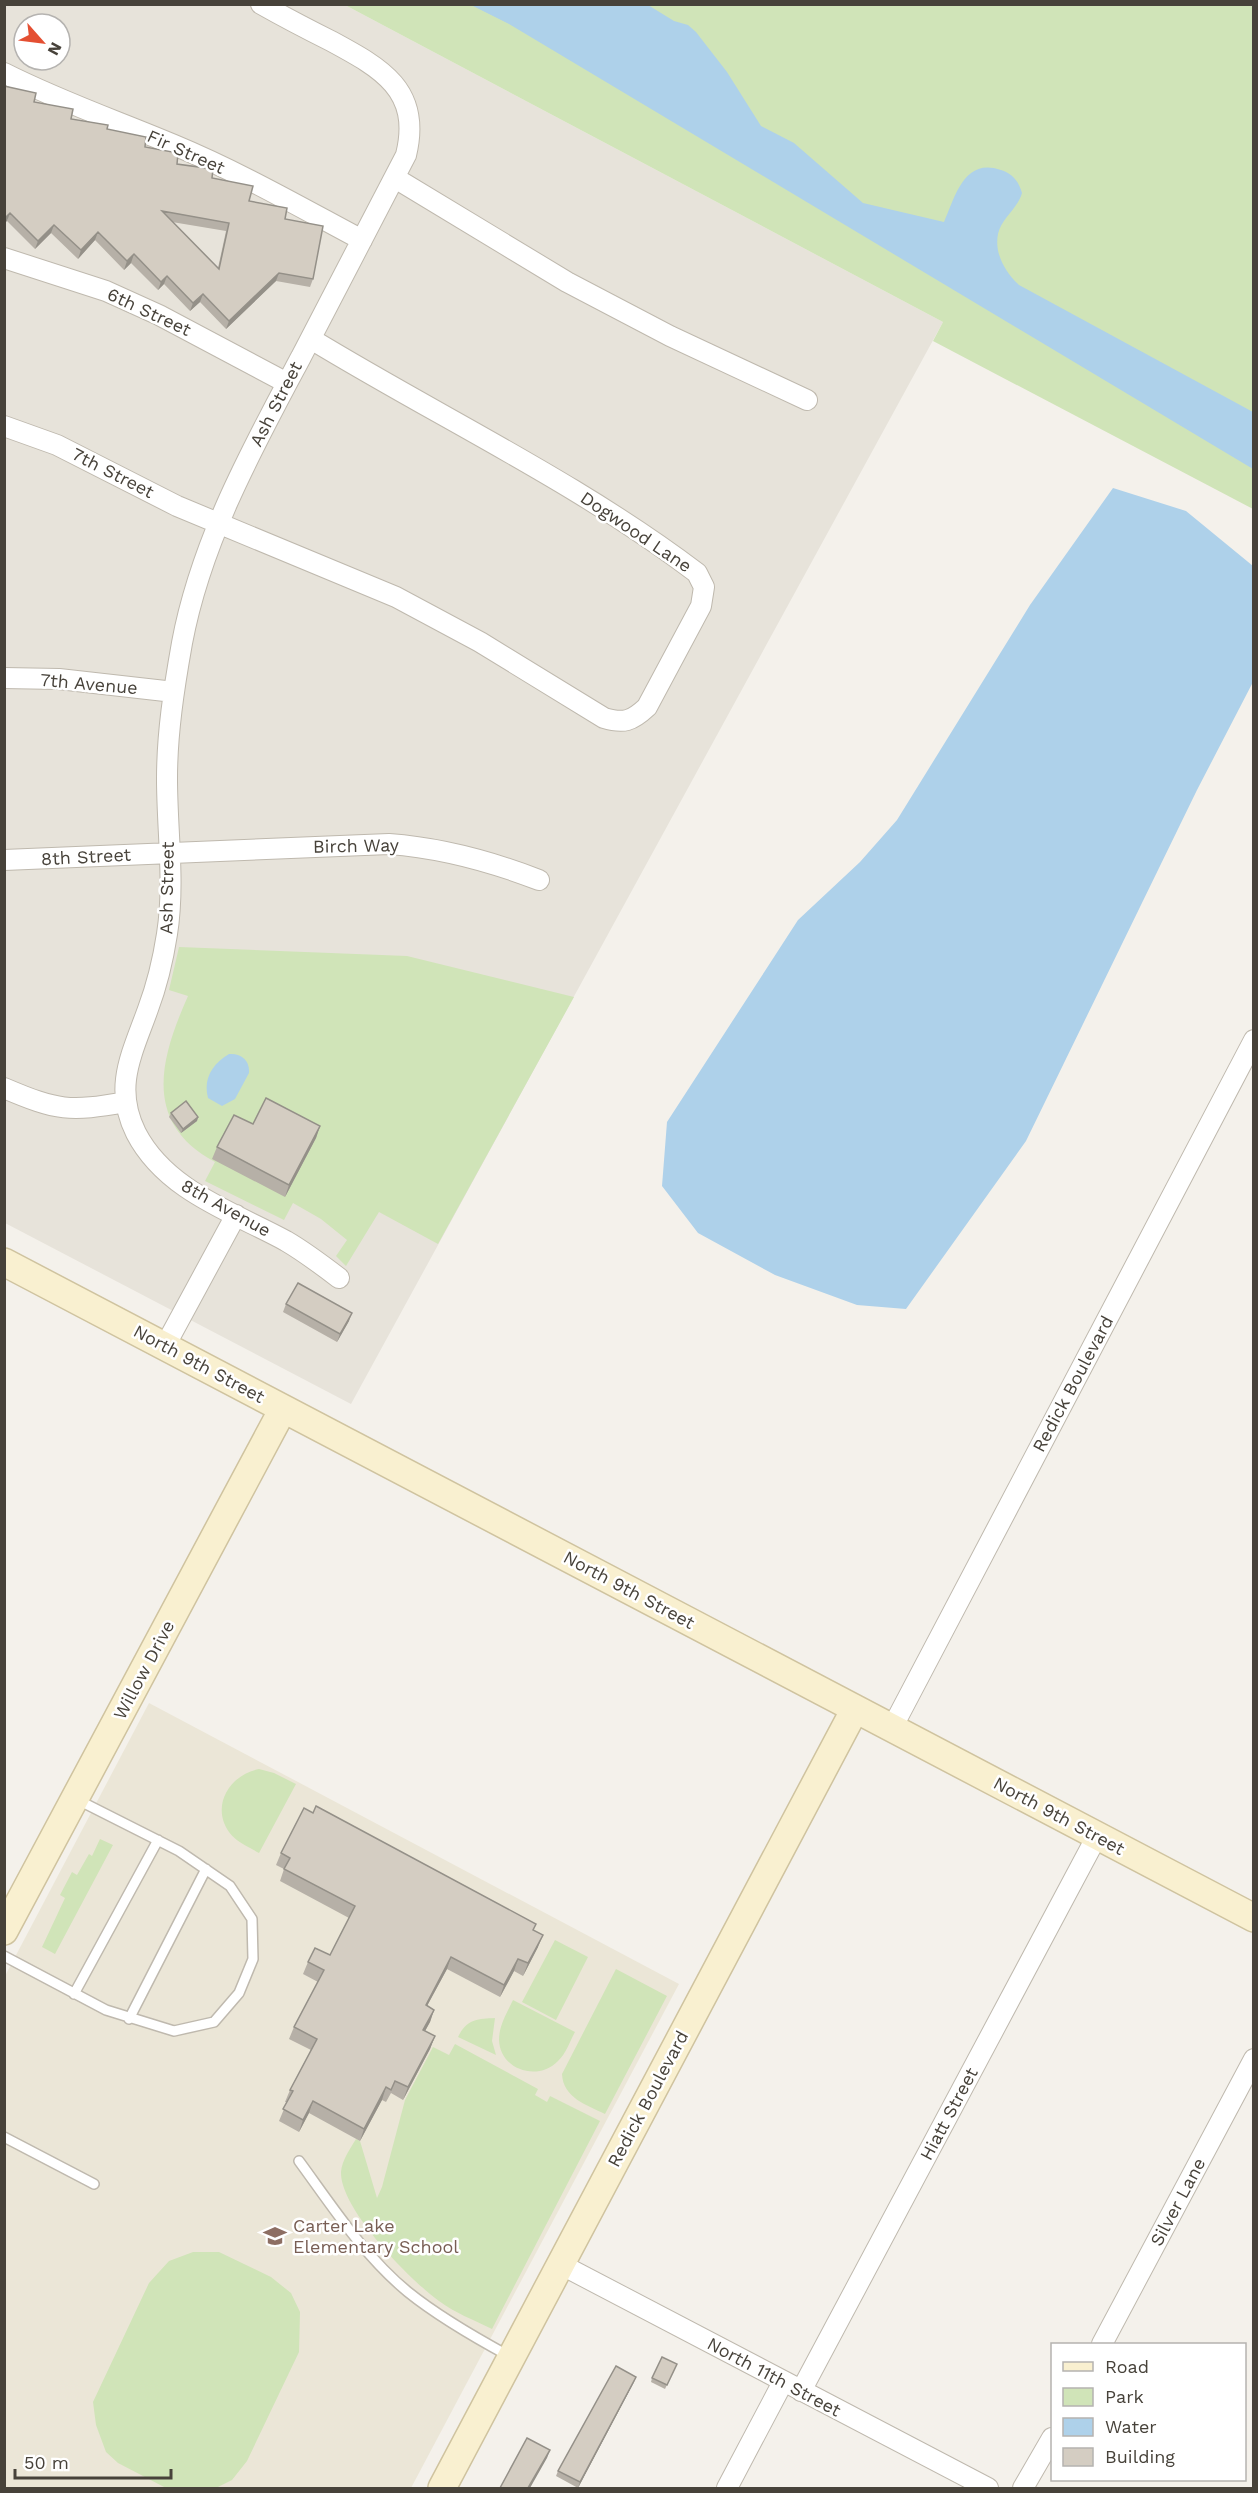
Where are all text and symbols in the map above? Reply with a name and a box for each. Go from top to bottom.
north arrow [12,12,72,72]
text: N [44,39,66,59]
street label: Fir Street [144,125,229,178]
street label: 6th Street [104,283,195,340]
street label: Ash Street [245,357,306,450]
street label: 7th Street [69,443,158,502]
street label: Dogwood Lane [577,487,696,576]
street label: 7th Avenue [39,669,139,698]
street label: Birch Way [313,834,400,857]
street label: Ash Street [155,841,178,935]
street label: 8th Street [40,844,132,869]
street label: 8th Avenue [178,1174,275,1241]
street label: Redick Boulevard [1028,1312,1117,1455]
street label: North 9th Street [130,1320,269,1407]
street label: North 9th Street [560,1546,699,1633]
street label: Willow Drive [109,1617,178,1723]
street label: North 9th Street [990,1772,1129,1859]
street label: Redick Boulevard [603,2027,692,2170]
street label: Hiatt Street [915,2063,982,2164]
street label: Silver Lane [1146,2154,1210,2249]
place label: Carter Lake Elementary School [293,2215,459,2257]
school or university icon: Carter Lake Elementary School [262,2223,288,2249]
street label: North 11th Street [704,2333,845,2421]
legend [1051,2343,1246,2481]
text: Road [1105,2356,1149,2377]
text: Park [1105,2386,1144,2407]
text: Water [1105,2416,1157,2437]
scale bar [15,2442,171,2480]
text: Building [1105,2446,1175,2467]
text: 50 m [24,2452,69,2473]

